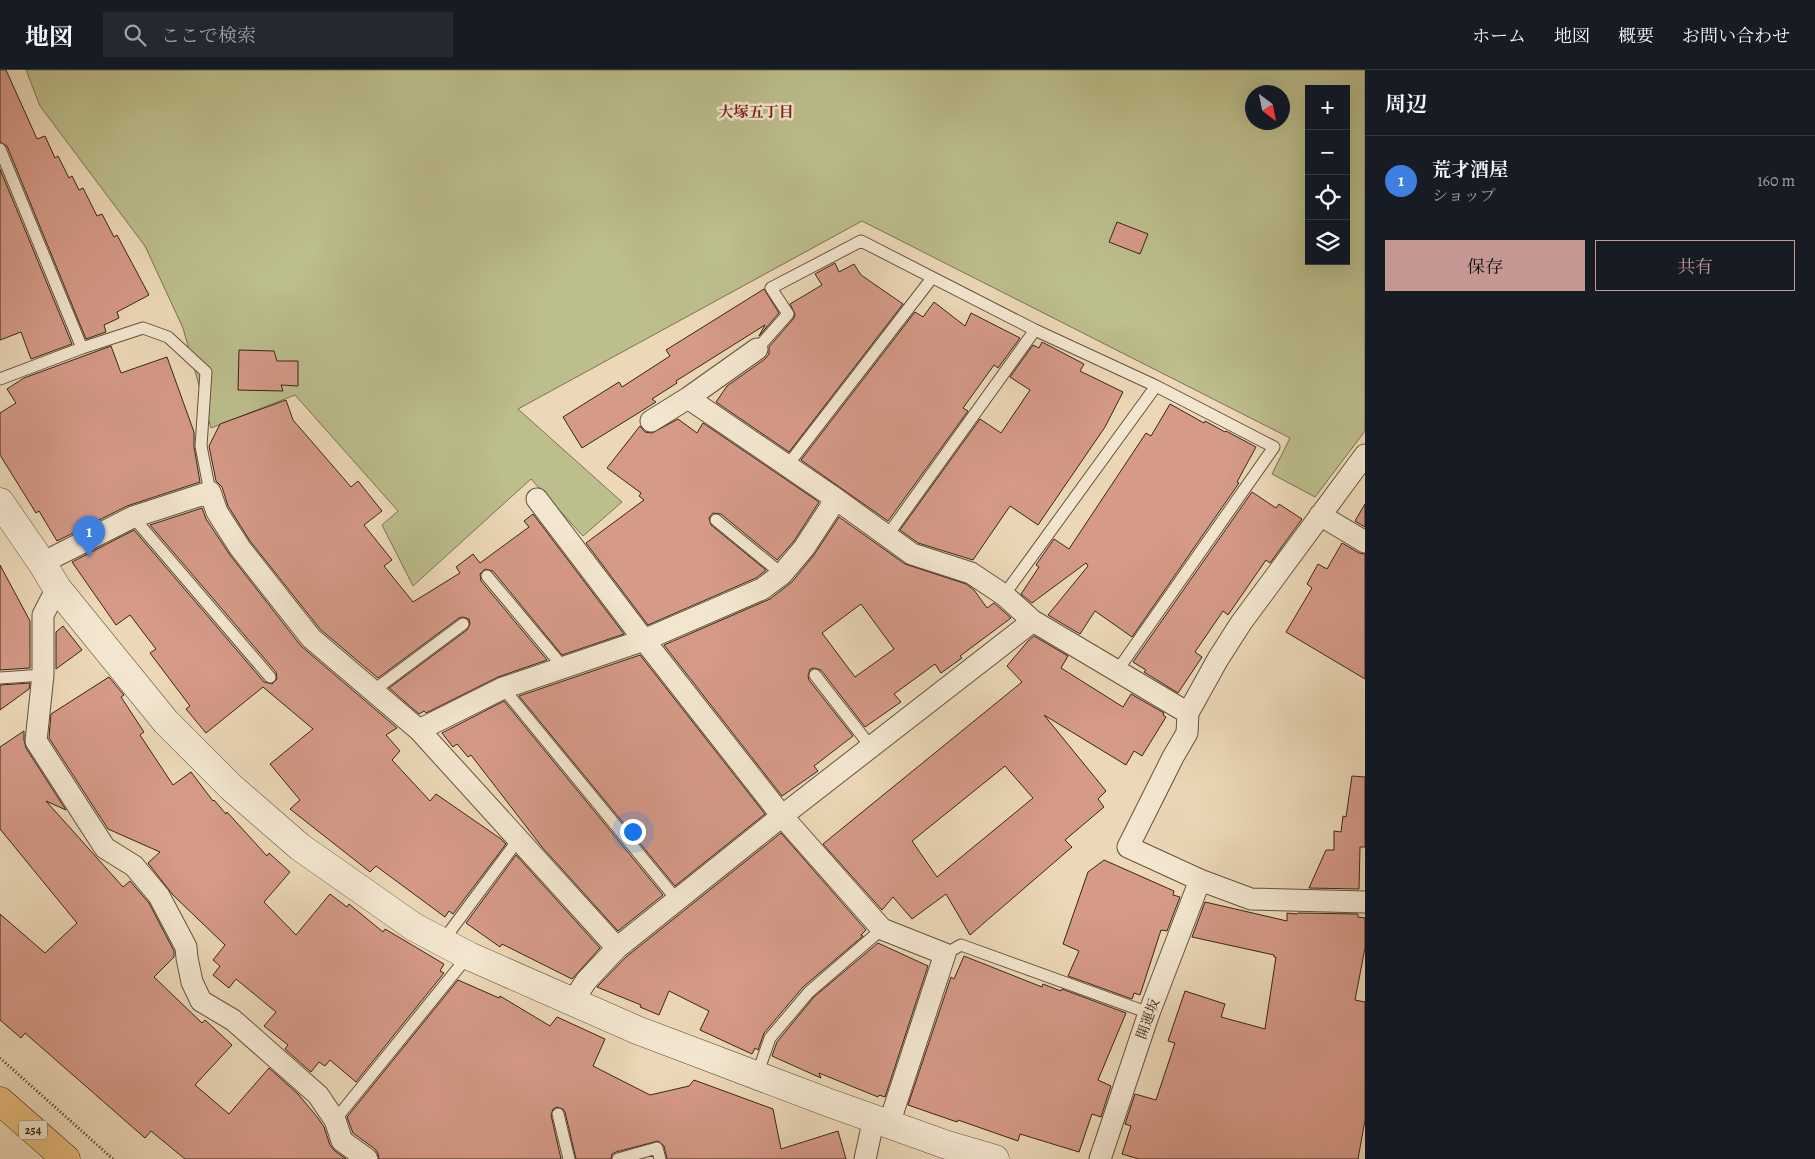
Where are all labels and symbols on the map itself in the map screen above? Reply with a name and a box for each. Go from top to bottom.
north arrow [1245,85,1290,130]
district label: 大塚五丁目 [718,102,794,122]
pin: 1 [73,516,105,557]
your location [620,819,646,845]
street label: 開運坂 [1132,996,1164,1042]
road number: 254 [19,1120,47,1140]

